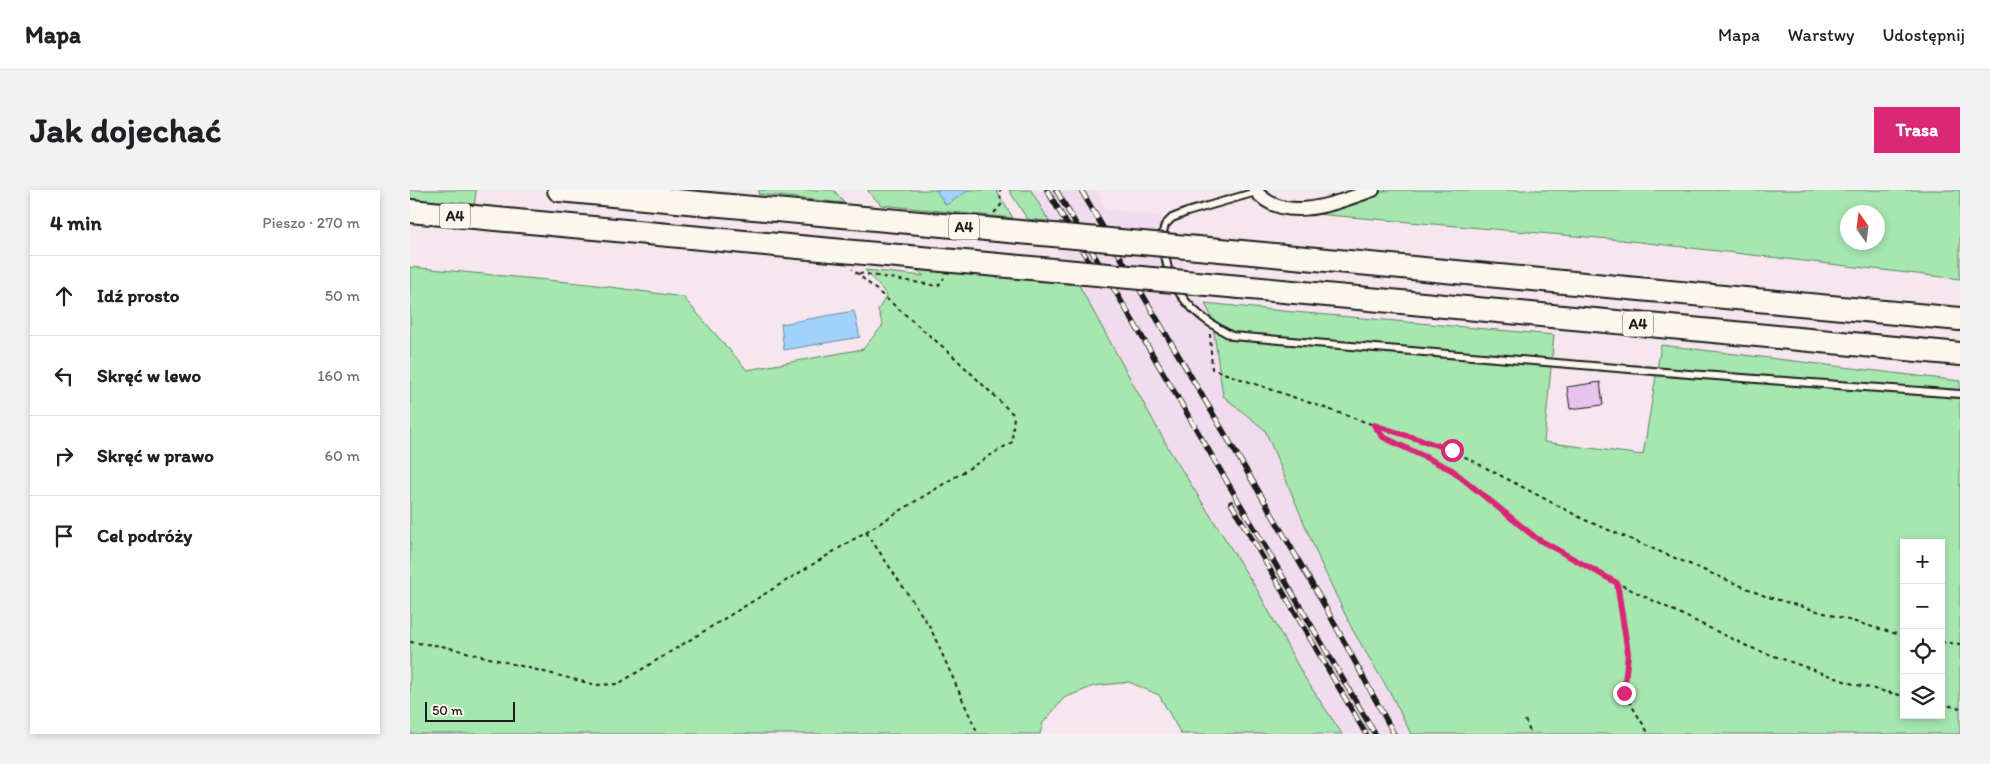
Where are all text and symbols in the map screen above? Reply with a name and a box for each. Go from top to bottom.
text: Mapa [25,20,81,49]
text: Mapa [1718,24,1760,46]
text: Warstwy [1788,24,1855,46]
text: Udostępnij [1883,24,1965,46]
button: Trasa [1874,107,1960,153]
text: Jak dojechać [30,109,222,151]
road number: A4 [440,204,470,228]
north arrow [1840,205,1885,250]
text: 4 min [50,210,102,235]
text: Pieszo · 270 m [262,213,360,232]
road number: A4 [949,214,979,240]
icon: ahead [50,282,78,310]
text: Idź prosto [97,284,180,307]
text: 50 m [325,286,360,305]
road number: A4 [1623,312,1653,336]
icon: left [50,362,78,390]
text: Skręć w lewo [97,364,201,387]
text: 160 m [317,366,360,385]
route start [1441,439,1464,462]
icon: right [50,442,78,470]
text: Skręć w prawo [97,444,214,467]
text: 60 m [325,446,360,465]
icon: arrive [50,522,78,550]
text: Cel podróży [97,524,192,547]
map controls [1900,539,1945,719]
button: + [1900,539,1945,584]
button: − [1900,584,1945,629]
button: locate [1900,629,1945,674]
button: layers [1900,674,1945,719]
route end [1613,682,1636,705]
scale bar [425,699,515,722]
text: 50 m [432,702,463,719]

